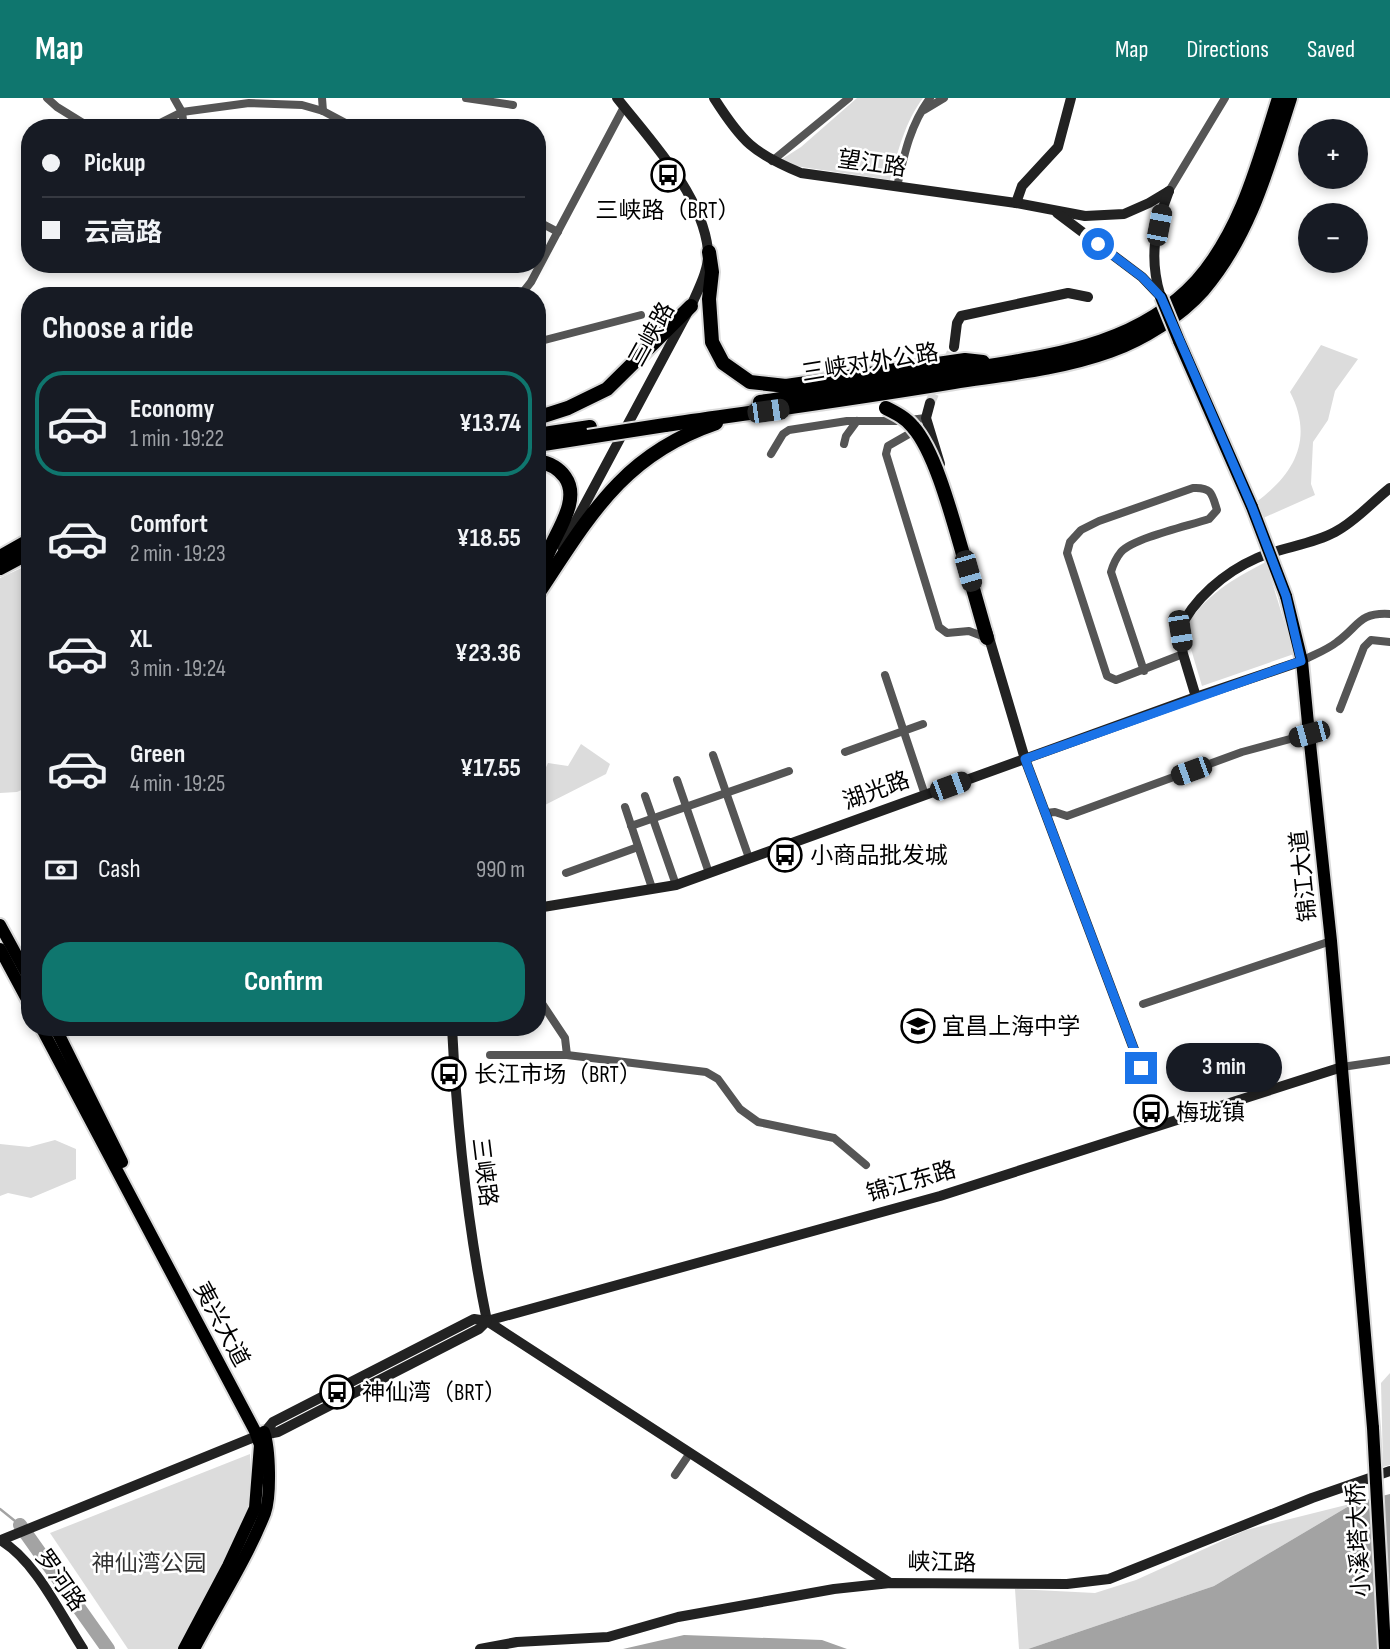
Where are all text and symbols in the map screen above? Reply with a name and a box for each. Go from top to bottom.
text: Map [35,29,84,69]
text: Map [1115,35,1148,64]
text: Directions [1186,35,1269,64]
text: Saved [1307,35,1355,64]
map controls [1298,119,1368,273]
button: + [1298,119,1368,189]
street label: 望江路 [836,145,908,183]
text: Pickup [84,148,146,179]
bus stop icon: 三峡路（BRT） [649,156,687,194]
place label: 三峡路（BRT） [596,197,740,225]
car [1145,202,1174,248]
button: − [1298,203,1368,273]
text: 云高路 [84,218,162,249]
route start [1082,228,1114,260]
street label: 三峡路 [623,298,681,371]
text: Choose a ride [42,309,194,348]
street label: 三峡对外公路 [800,338,940,388]
icon: car [46,392,109,455]
text: Economy [130,394,214,425]
car [746,398,791,424]
text: ¥13.74 [459,408,521,439]
text: 1 min · 19:22 [130,425,224,453]
icon: car [46,507,109,570]
text: Comfort [130,509,208,540]
text: ¥18.55 [457,523,521,554]
text: 2 min · 19:23 [130,540,226,568]
car [953,548,984,594]
car [1167,609,1194,653]
icon: car [46,622,109,685]
text: XL [130,624,152,655]
text: ¥23.36 [455,638,521,669]
text: 3 min · 19:24 [130,655,226,683]
car [1286,718,1333,750]
icon: car [46,737,109,800]
text: Green [130,739,185,770]
text: ¥17.55 [460,753,521,784]
car [1168,754,1215,788]
street label: 湖光路 [839,766,914,816]
car [927,769,974,803]
text: 4 min · 19:25 [130,770,225,798]
street label: 锦江大道 [1285,829,1323,923]
bus stop icon: 小商品批发城 [766,836,804,874]
place label: 小商品批发城 [810,842,948,870]
icon: cash [42,851,80,889]
text: Cash [98,854,141,885]
text: 990 m [476,856,525,884]
button: Confirm [42,942,525,1022]
school or university icon: 宜昌上海中学 [899,1007,937,1045]
place label: 宜昌上海中学 [942,1013,1080,1041]
callout: 3 min [1166,1044,1281,1093]
route end [1125,1052,1157,1084]
text: 3 min [1202,1053,1246,1081]
bus stop icon: 长江市场（BRT） [430,1055,468,1093]
place label: 长江市场（BRT） [474,1061,642,1089]
bus stop icon: 梅珑镇 [1132,1093,1170,1131]
place label: 梅珑镇 [1176,1099,1245,1127]
street label: 三峡路 [466,1136,502,1208]
street label: 锦江东路 [863,1156,959,1208]
street label: 夷兴大道 [187,1277,255,1372]
bus stop icon: 神仙湾（BRT） [318,1373,356,1411]
place label: 神仙湾（BRT） [362,1379,507,1407]
street label: 小溪塔大桥 [1342,1482,1376,1598]
street label: 罗河路 [29,1544,91,1617]
street label: 峡江路 [907,1548,977,1578]
park label: 神仙湾公园 [92,1550,207,1578]

